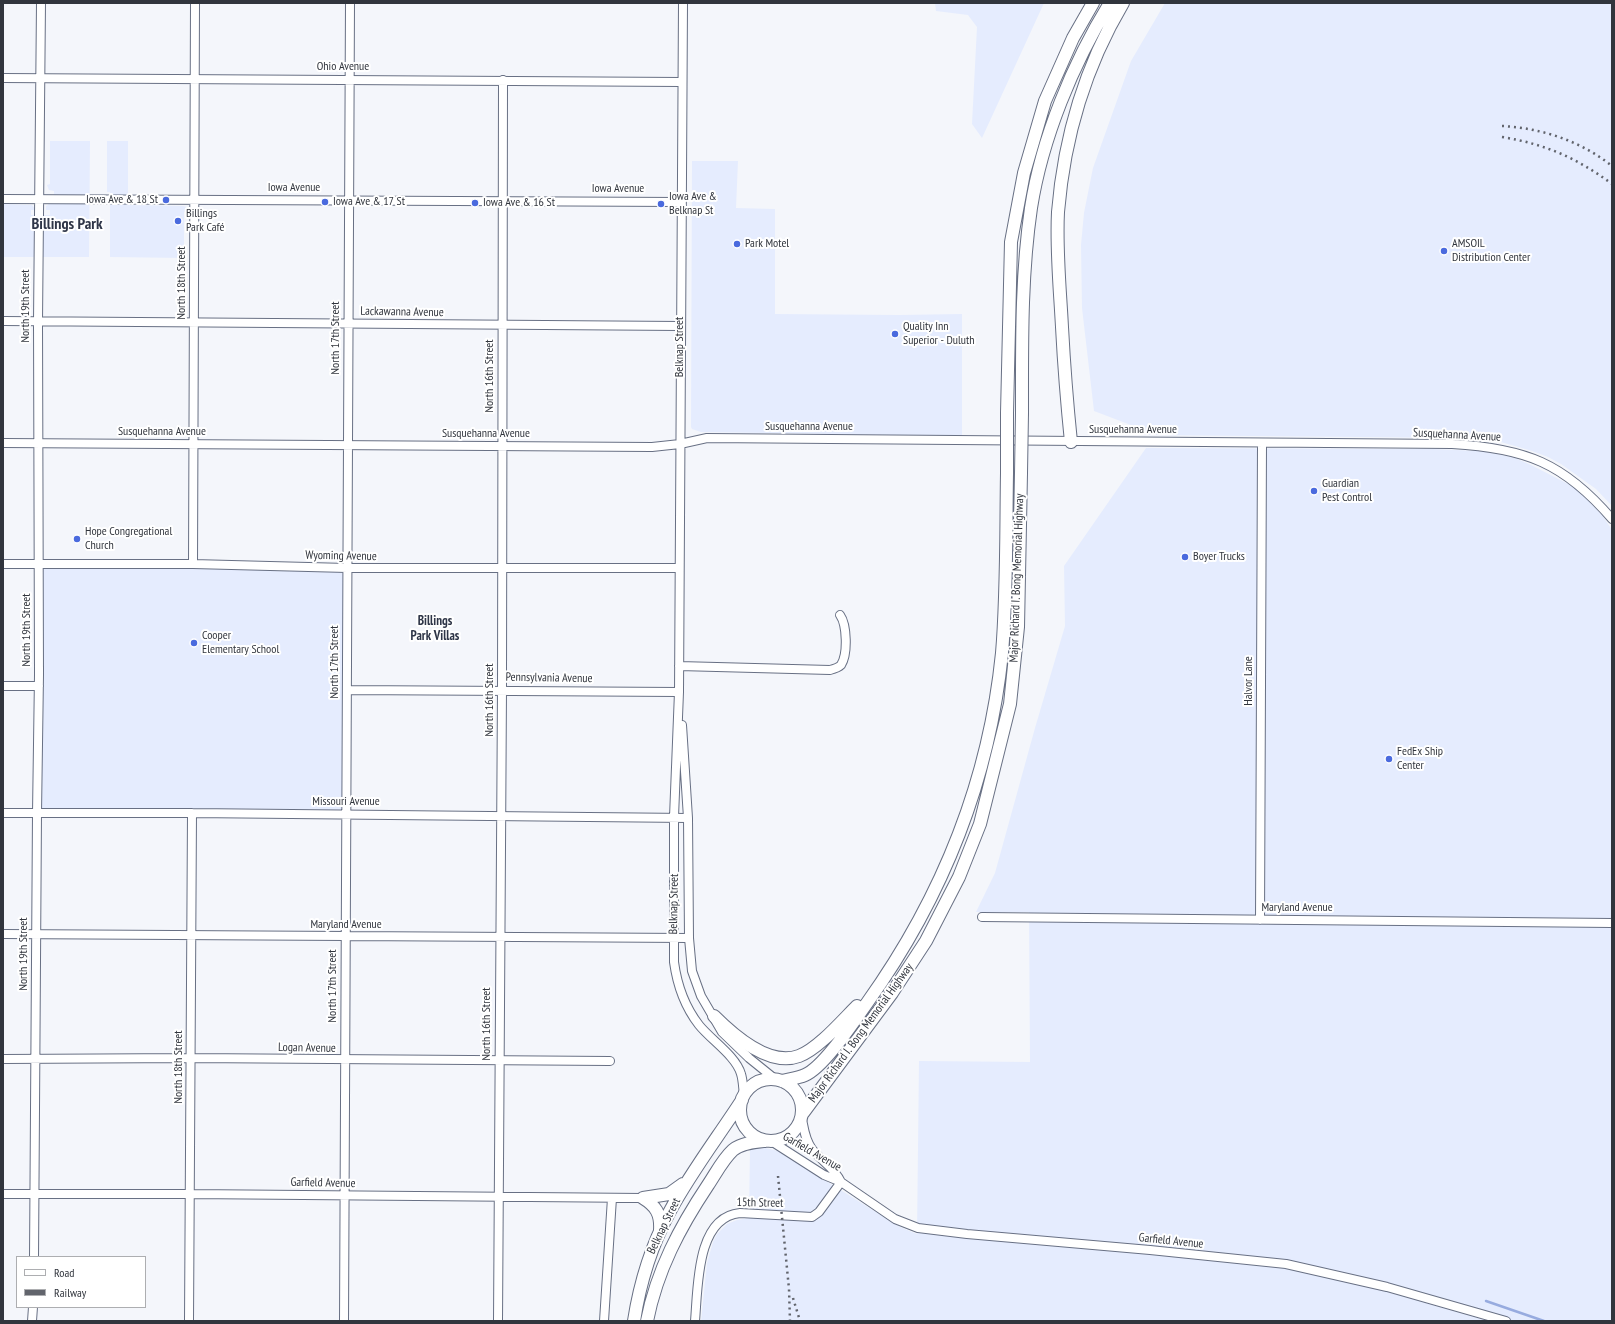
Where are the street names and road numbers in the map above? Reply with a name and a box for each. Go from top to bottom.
street label: Ohio Avenue [317,60,369,74]
street label: Iowa Avenue [268,181,320,195]
street label: Iowa Avenue [592,182,644,196]
street label: North 18th Street [175,246,189,320]
street label: North 19th Street [19,269,33,343]
street label: North 17th Street [329,301,343,375]
street label: Lackawanna Avenue [360,304,444,320]
street label: Belknap Street [673,317,687,377]
street label: North 16th Street [483,339,497,413]
street label: Susquehanna Avenue [765,420,853,434]
street label: Susquehanna Avenue [1089,423,1177,437]
street label: Susquehanna Avenue [118,425,206,439]
street label: Susquehanna Avenue [1413,426,1501,444]
street label: Susquehanna Avenue [442,427,530,441]
street label: Major Richard I. Bong Memorial Highway [1007,493,1027,663]
street label: Wyoming Avenue [305,548,377,564]
street label: North 19th Street [20,593,34,667]
street label: North 17th Street [328,625,342,699]
street label: Halvor Lane [1242,656,1256,706]
street label: North 16th Street [483,663,497,737]
street label: Pennsylvania Avenue [505,670,593,686]
street label: Missouri Avenue [312,795,380,809]
street label: Belknap Street [666,874,682,934]
street label: Maryland Avenue [1261,901,1333,915]
street label: North 19th Street [17,917,31,991]
street label: Maryland Avenue [310,918,382,932]
street label: North 17th Street [326,949,340,1023]
street label: Major Richard I. Bong Memorial Highway [806,961,916,1105]
street label: North 16th Street [480,987,494,1061]
street label: North 18th Street [172,1030,186,1104]
street label: Logan Avenue [278,1040,336,1056]
street label: Garfield Avenue [780,1129,844,1175]
street label: Garfield Avenue [290,1175,356,1191]
street label: 15th Street [736,1195,784,1211]
street label: Belknap Street [644,1196,684,1256]
street label: Garfield Avenue [1138,1230,1204,1252]

